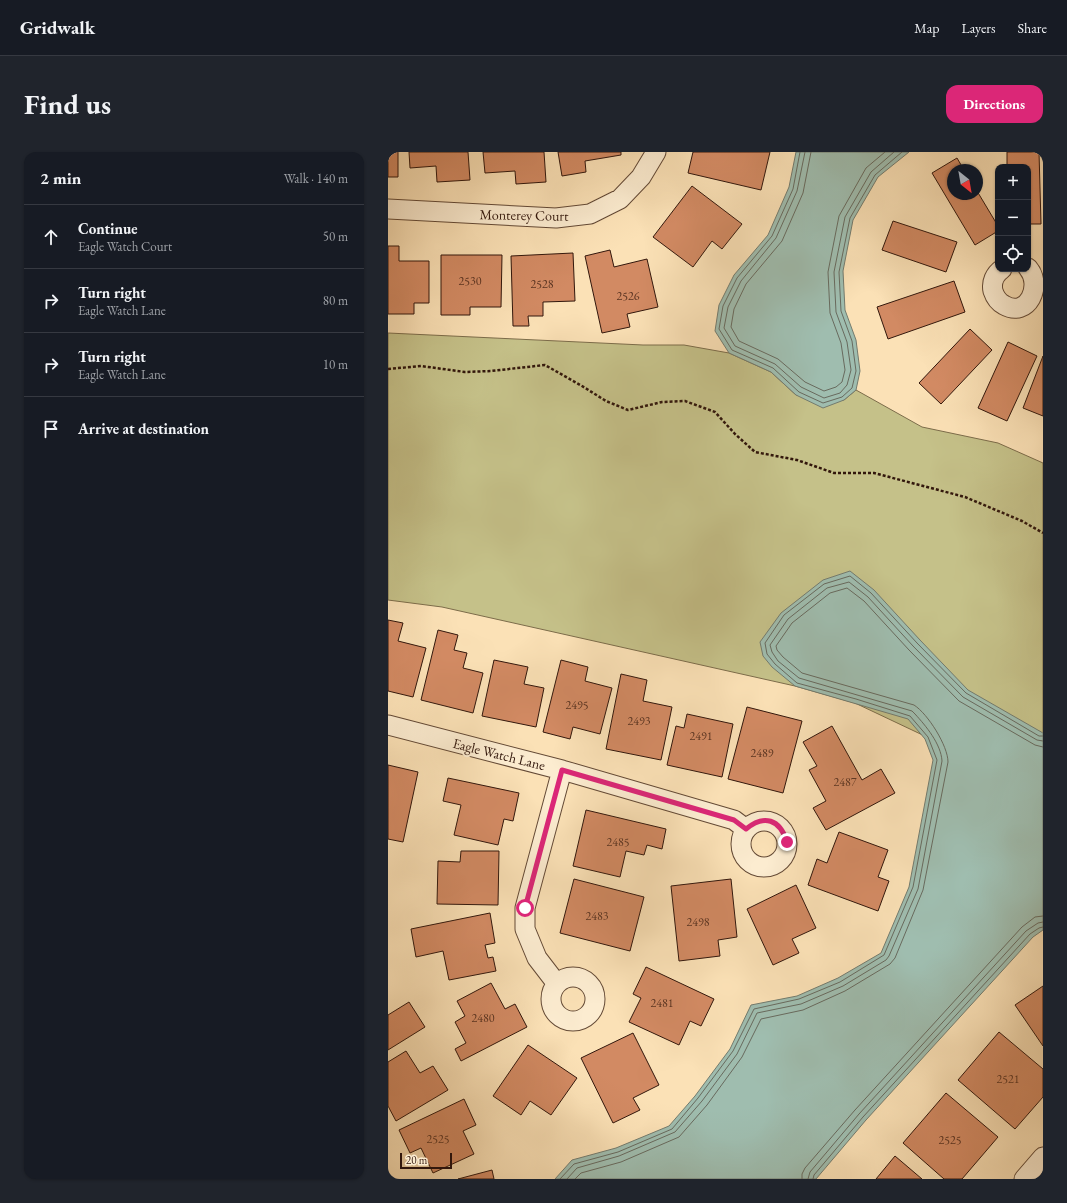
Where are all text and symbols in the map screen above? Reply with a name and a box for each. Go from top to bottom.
text: Gridwalk [20,15,95,40]
text: Map [914,19,939,37]
text: Layers [961,19,996,37]
text: Share [1018,19,1047,37]
button: Directions [946,85,1043,123]
text: Find us [24,86,111,122]
north arrow [947,164,983,200]
map controls [995,164,1031,272]
button: + [995,164,1031,200]
text: 2 min [40,167,81,189]
text: Walk · 140 m [284,170,348,187]
button: − [995,200,1031,236]
street label: Monterey Court [479,205,569,225]
text: Continue [78,219,138,238]
icon: ahead [40,226,62,248]
text: 50 m [323,228,348,245]
button: locate [995,236,1031,272]
text: Eagle Watch Court [78,238,172,255]
house number: 2530 [458,273,482,289]
house number: 2528 [530,276,554,292]
text: Turn right [78,283,146,302]
house number: 2526 [616,288,640,304]
icon: right [40,290,62,312]
text: 80 m [323,292,348,309]
text: Eagle Watch Lane [78,302,166,319]
text: Turn right [78,347,146,366]
icon: right [40,354,62,376]
text: 10 m [323,356,348,373]
text: Eagle Watch Lane [78,366,166,383]
icon: arrive [40,418,62,440]
text: Arrive at destination [78,419,209,438]
house number: 2495 [565,697,589,713]
house number: 2493 [627,713,651,729]
house number: 2491 [689,728,713,744]
street label: Eagle Watch Lane [451,734,548,774]
house number: 2489 [750,745,774,761]
house number: 2487 [833,774,857,790]
route end [778,833,796,851]
house number: 2485 [606,834,630,850]
route start [516,899,534,917]
house number: 2483 [585,908,609,924]
house number: 2498 [686,914,710,930]
house number: 2481 [650,995,674,1011]
house number: 2480 [471,1010,495,1026]
house number: 2521 [996,1071,1020,1087]
house number: 2525 [426,1131,450,1147]
house number: 2525 [938,1132,962,1148]
scale bar [400,1151,452,1170]
text: 20 m [406,1153,427,1167]

